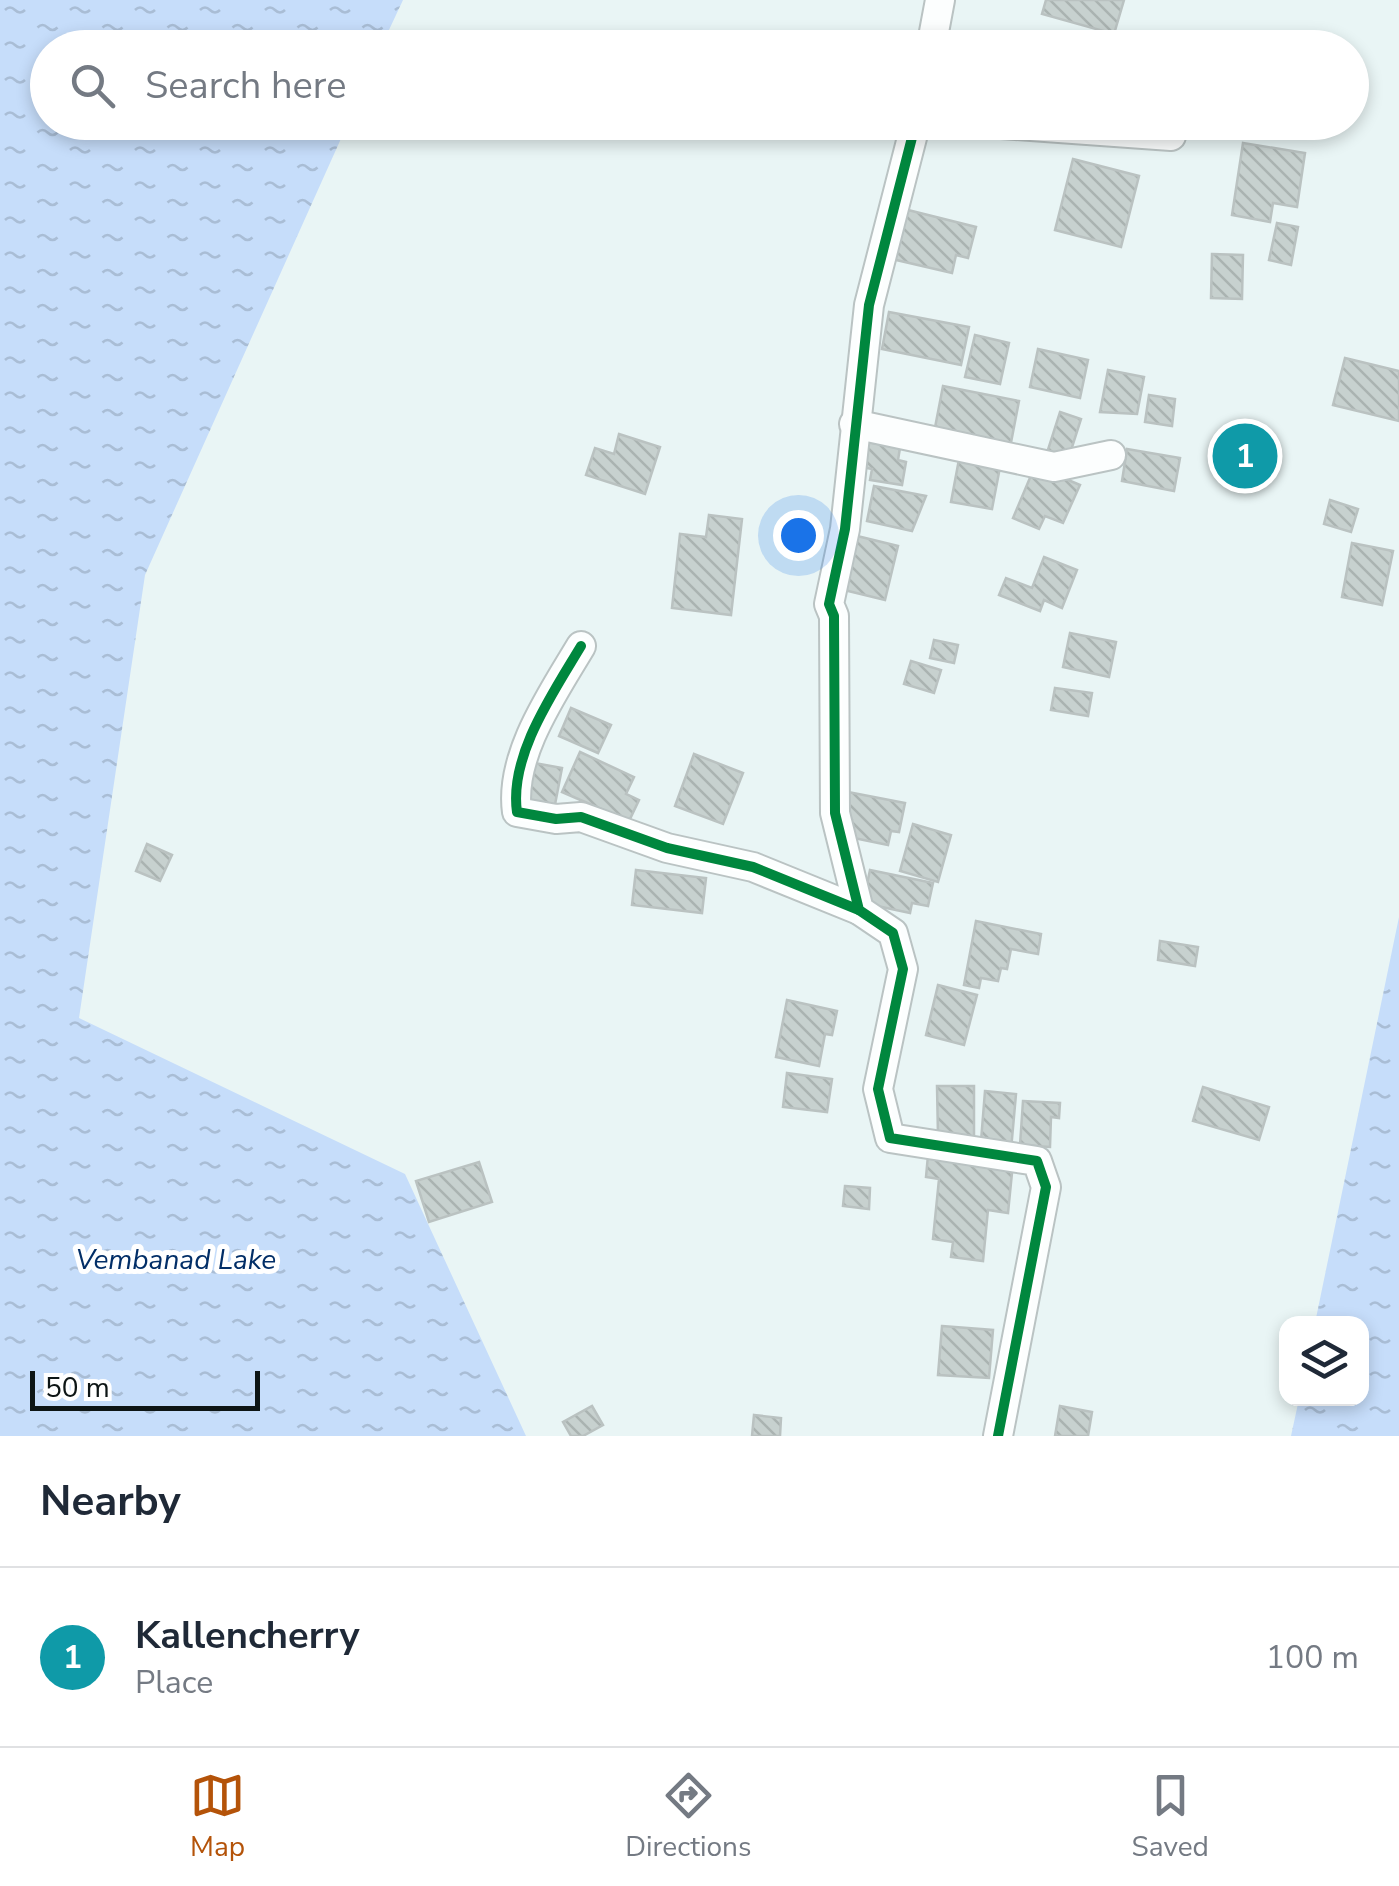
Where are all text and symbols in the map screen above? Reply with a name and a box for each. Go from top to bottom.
search box [30,30,1369,140]
icon: search [65,58,120,113]
text: Search here [145,60,346,111]
pin: 1 [1212,418,1278,494]
your location [773,510,824,561]
water label: Vembanad Lake [76,1241,276,1279]
map controls [1279,1316,1369,1406]
button: layers [1279,1316,1369,1406]
scale bar [30,1366,260,1410]
text: 50 m [45,1369,110,1407]
text: Nearby [40,1473,181,1530]
text: Kallencherry [135,1610,360,1661]
text: 1 [63,1636,82,1679]
text: 100 m [1266,1636,1359,1679]
text: Place [135,1661,213,1704]
tab: Map [190,1768,245,1866]
tab: Directions [625,1768,751,1866]
tab: Saved [1132,1768,1209,1866]

